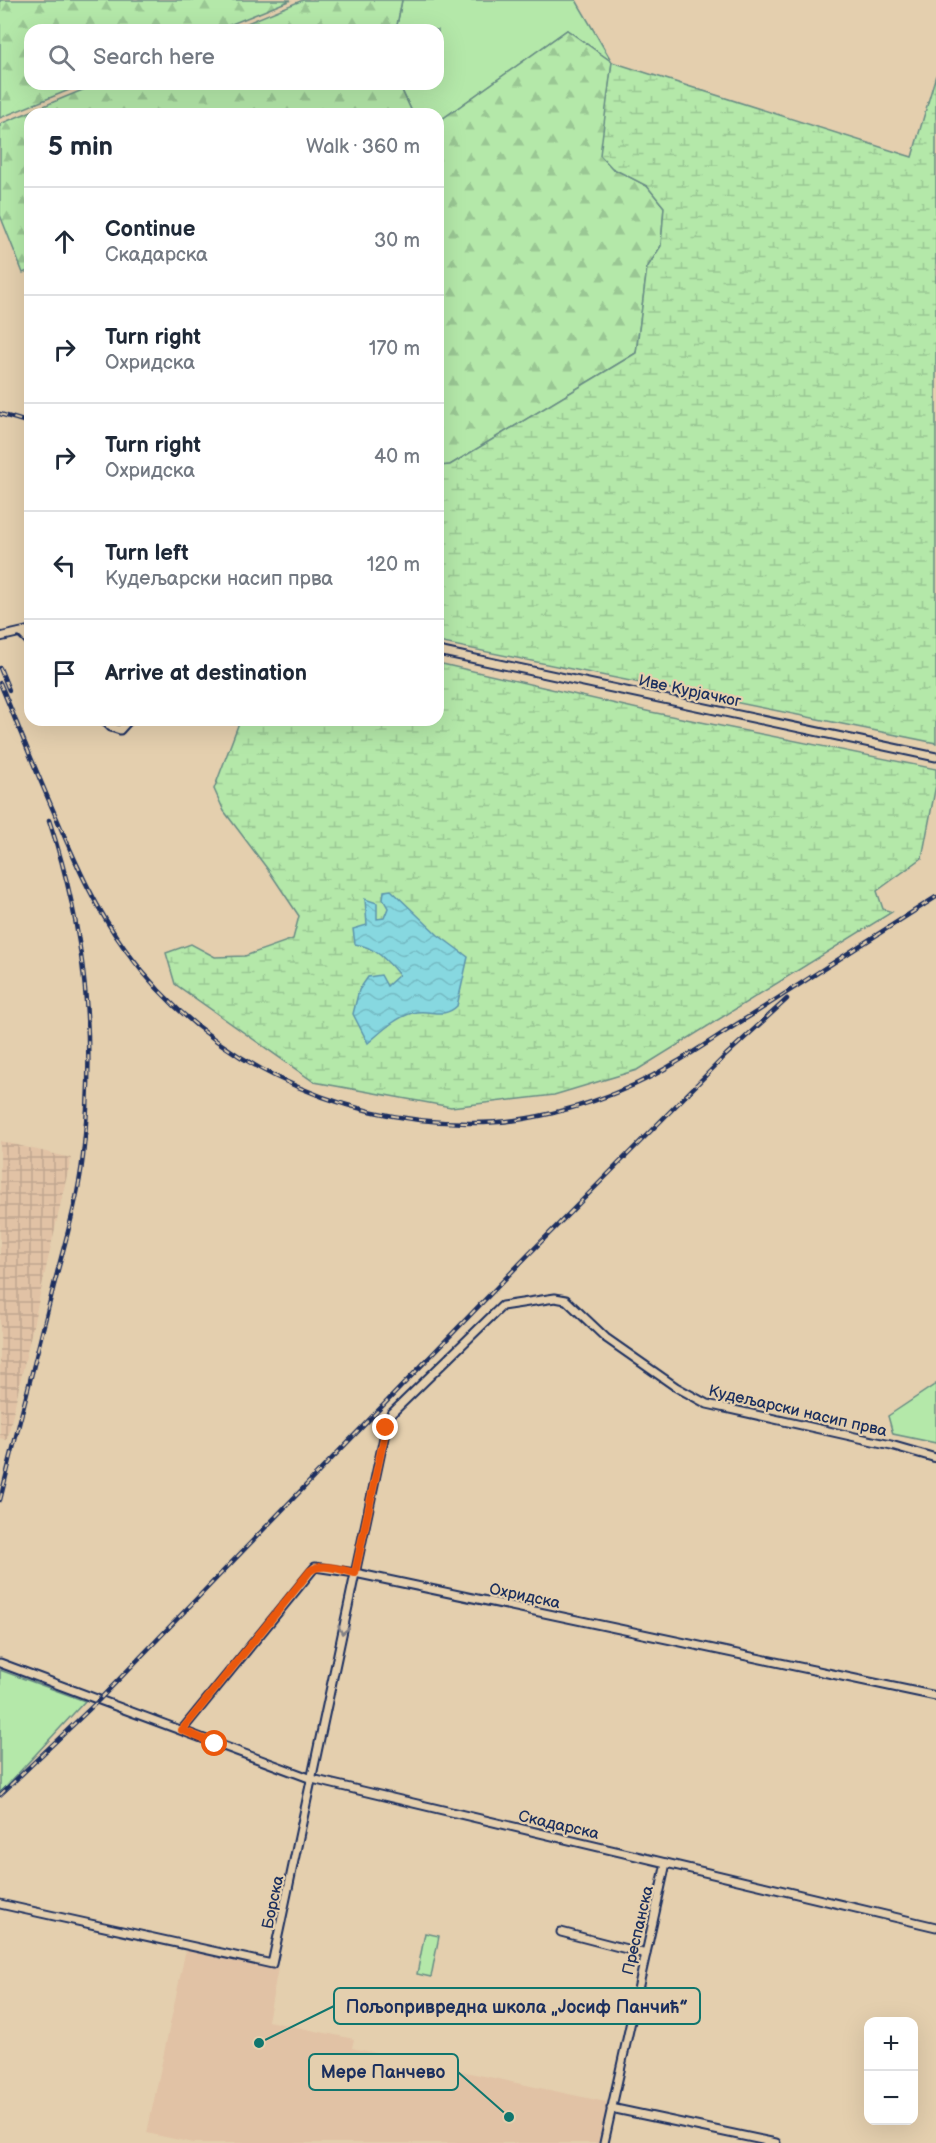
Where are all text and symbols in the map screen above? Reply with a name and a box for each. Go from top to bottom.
search box [24,24,444,90]
icon: search [45,41,78,74]
text: Search here [93,44,215,71]
text: 5 min [48,132,113,163]
text: Walk · 360 m [306,135,420,159]
text: Continue [105,216,195,243]
icon: ahead [48,225,81,258]
text: 30 m [374,229,420,253]
text: Скадарска [105,243,208,267]
text: Turn right [105,324,201,351]
icon: right [48,333,81,366]
text: 170 m [369,337,420,361]
text: Охридска [105,351,195,375]
text: Turn right [105,432,201,459]
icon: right [48,441,81,474]
text: 40 m [374,445,420,469]
text: Охридска [105,459,195,483]
text: Turn left [105,540,189,567]
icon: left [48,549,81,582]
text: 120 m [367,553,420,577]
text: Кудељарски насип прва [105,567,333,591]
icon: arrive [48,657,81,690]
text: Arrive at destination [105,660,307,687]
street label: Иве Курјачког [637,671,743,712]
street label: Кудељарски насип прва [707,1382,889,1441]
route end [372,1414,398,1440]
street label: Охридска [488,1580,562,1613]
one-way arrow [337,1625,350,1635]
route start [201,1730,227,1756]
street label: Скадарска [516,1807,601,1844]
street label: Борска [259,1873,288,1931]
street label: Преспанска [619,1883,658,1977]
callout: Пољопривредна школа „Јосиф Панчић” [334,1988,700,2024]
text: Пољопривредна школа „Јосиф Панчић” [346,1997,688,2018]
map controls [864,2017,918,2125]
button: + [864,2017,918,2071]
callout: Мере Панчево [309,2054,458,2090]
text: Мере Панчево [321,2062,445,2083]
button: − [864,2071,918,2125]

